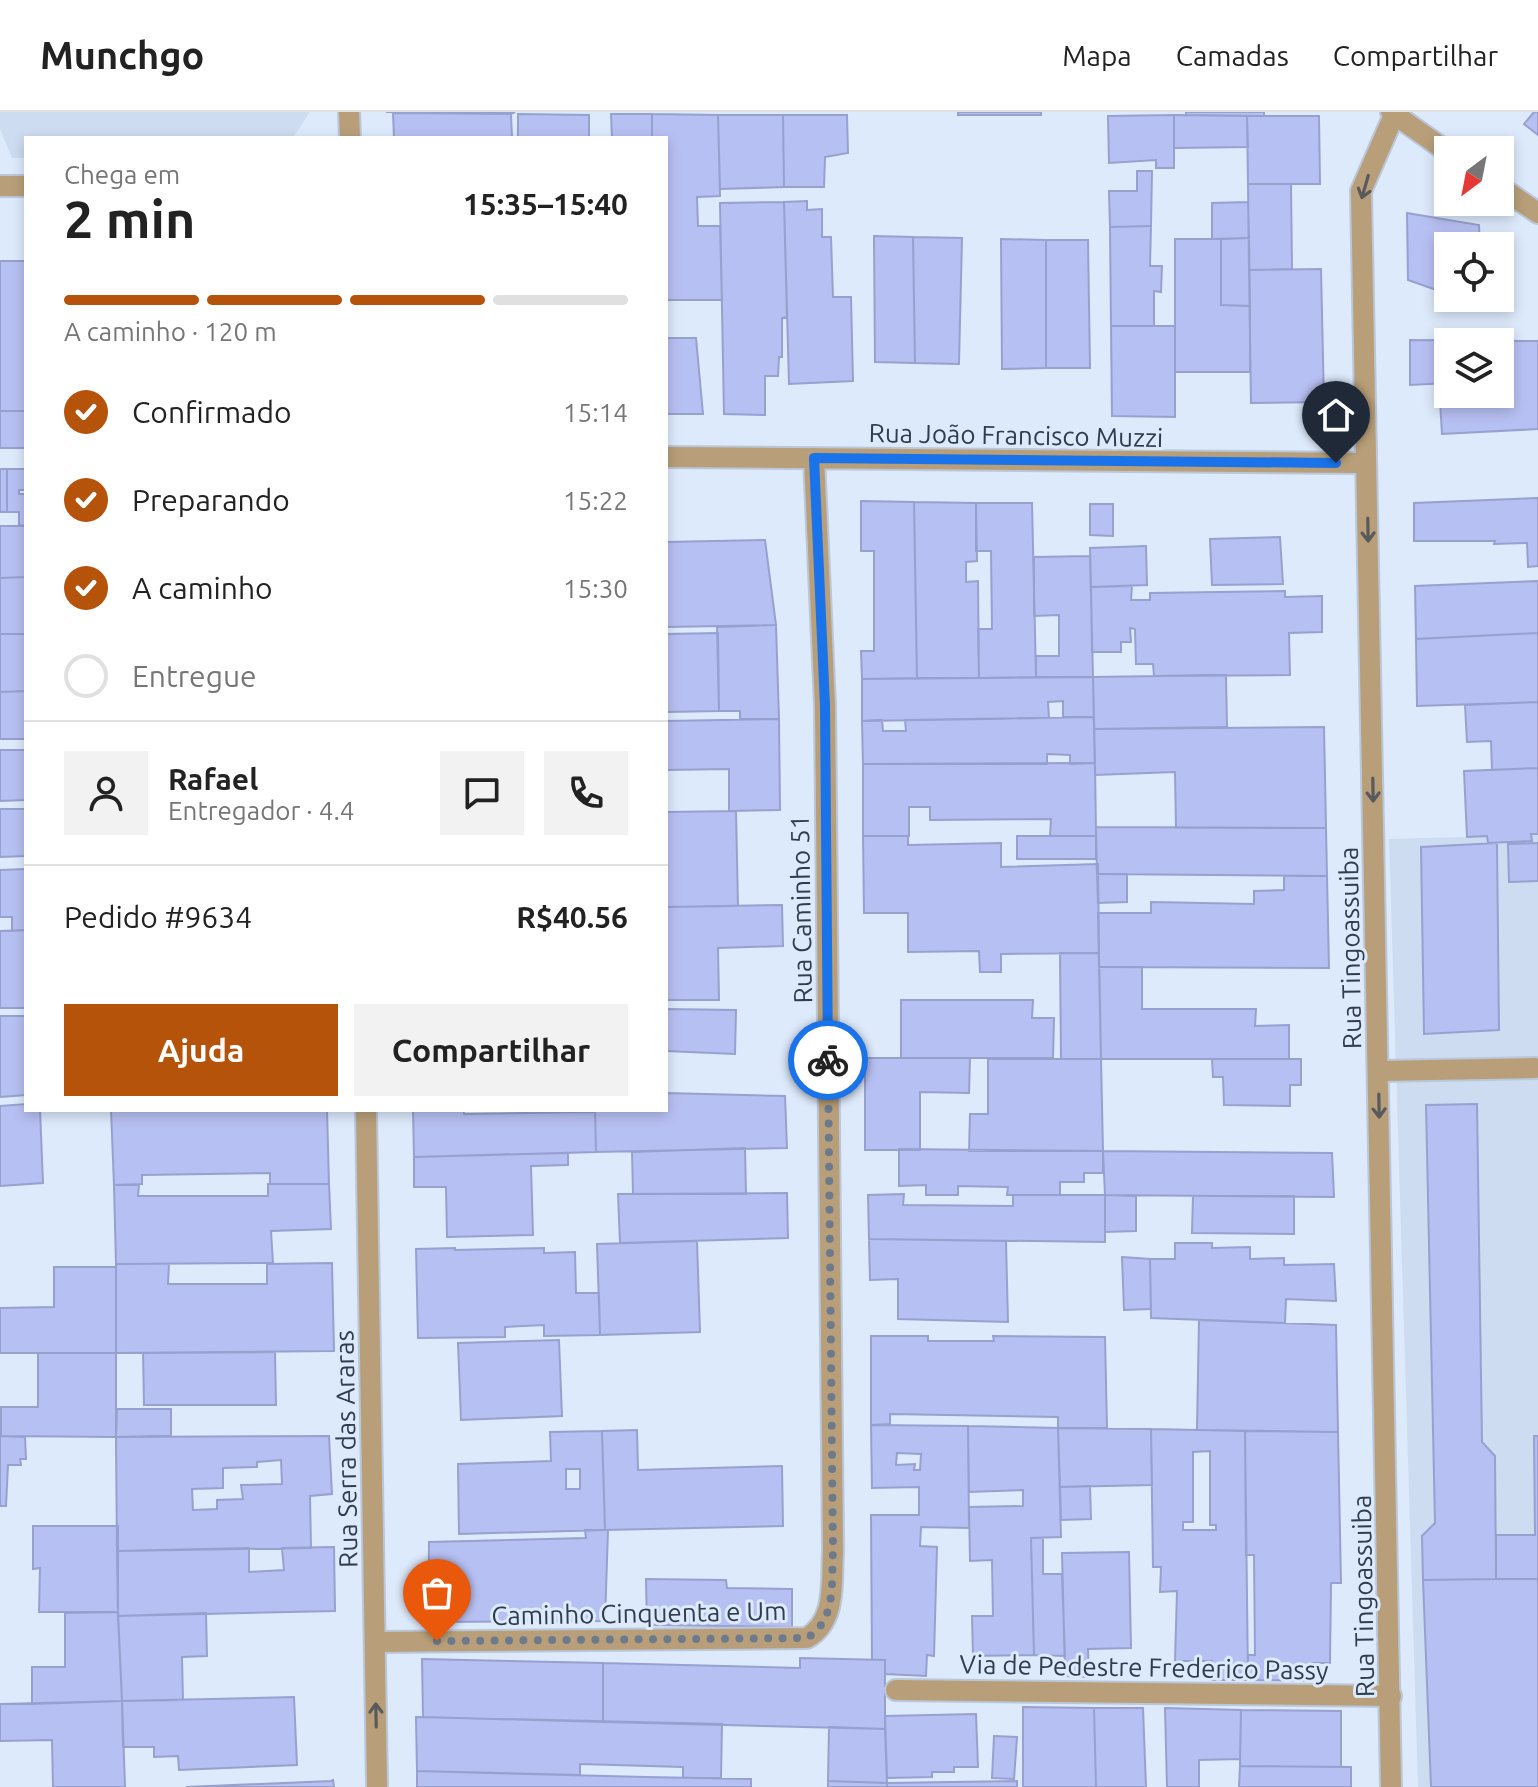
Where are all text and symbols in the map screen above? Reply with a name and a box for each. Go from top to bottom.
text: Munchgo [40,34,204,76]
text: Mapa [1062,40,1132,71]
text: Camadas [1176,40,1289,71]
text: Compartilhar [1333,40,1498,71]
north arrow [1434,136,1514,216]
map controls [1434,136,1514,408]
text: Chega em [64,160,180,189]
one-way arrow [1357,173,1372,199]
text: 15:35–15:40 [463,187,628,221]
text: 2 min [64,190,195,248]
button: locate [1434,232,1514,312]
text: A caminho · 120 m [64,317,277,346]
button: layers [1434,328,1514,408]
pin [1302,381,1370,463]
icon: check [64,390,108,434]
icon: home [1314,393,1358,437]
text: Confirmado [132,395,292,429]
text: 15:14 [563,398,628,427]
street label: Rua João Francisco Muzzi [868,418,1164,452]
icon: check [64,478,108,522]
text: Preparando [132,483,290,517]
text: 15:22 [563,486,628,515]
one-way arrow [1360,516,1375,543]
icon: check [64,566,108,610]
text: A caminho [132,571,273,605]
text: 15:30 [563,574,628,603]
text: Entregue [132,659,257,693]
button: person [64,751,148,835]
button: chat [440,751,524,835]
button: phone [544,751,628,835]
text: Rafael [168,762,258,796]
one-way arrow [1365,776,1381,803]
text: Entregador · 4.4 [168,796,354,825]
street label: Rua Caminho 51 [785,814,817,1004]
street label: Rua Tingoassuiba [1334,847,1366,1049]
text: Pedido #9634 [64,900,252,934]
text: R$40.56 [516,900,628,934]
button: Ajuda [64,1004,338,1096]
button: Compartilhar [354,1004,628,1096]
courier [788,1020,868,1100]
icon: bike [806,1038,850,1082]
one-way arrow [1372,1092,1387,1119]
street label: Rua Serra das Araras [329,1330,363,1568]
street label: Rua Tingoassuiba [1347,1495,1379,1697]
pin [403,1559,471,1641]
icon: bag [415,1571,459,1615]
street label: Caminho Cinquenta e Um [491,1596,787,1630]
street label: Via de Pedestre Frederico Passy [959,1649,1329,1685]
one-way arrow [368,1702,384,1729]

